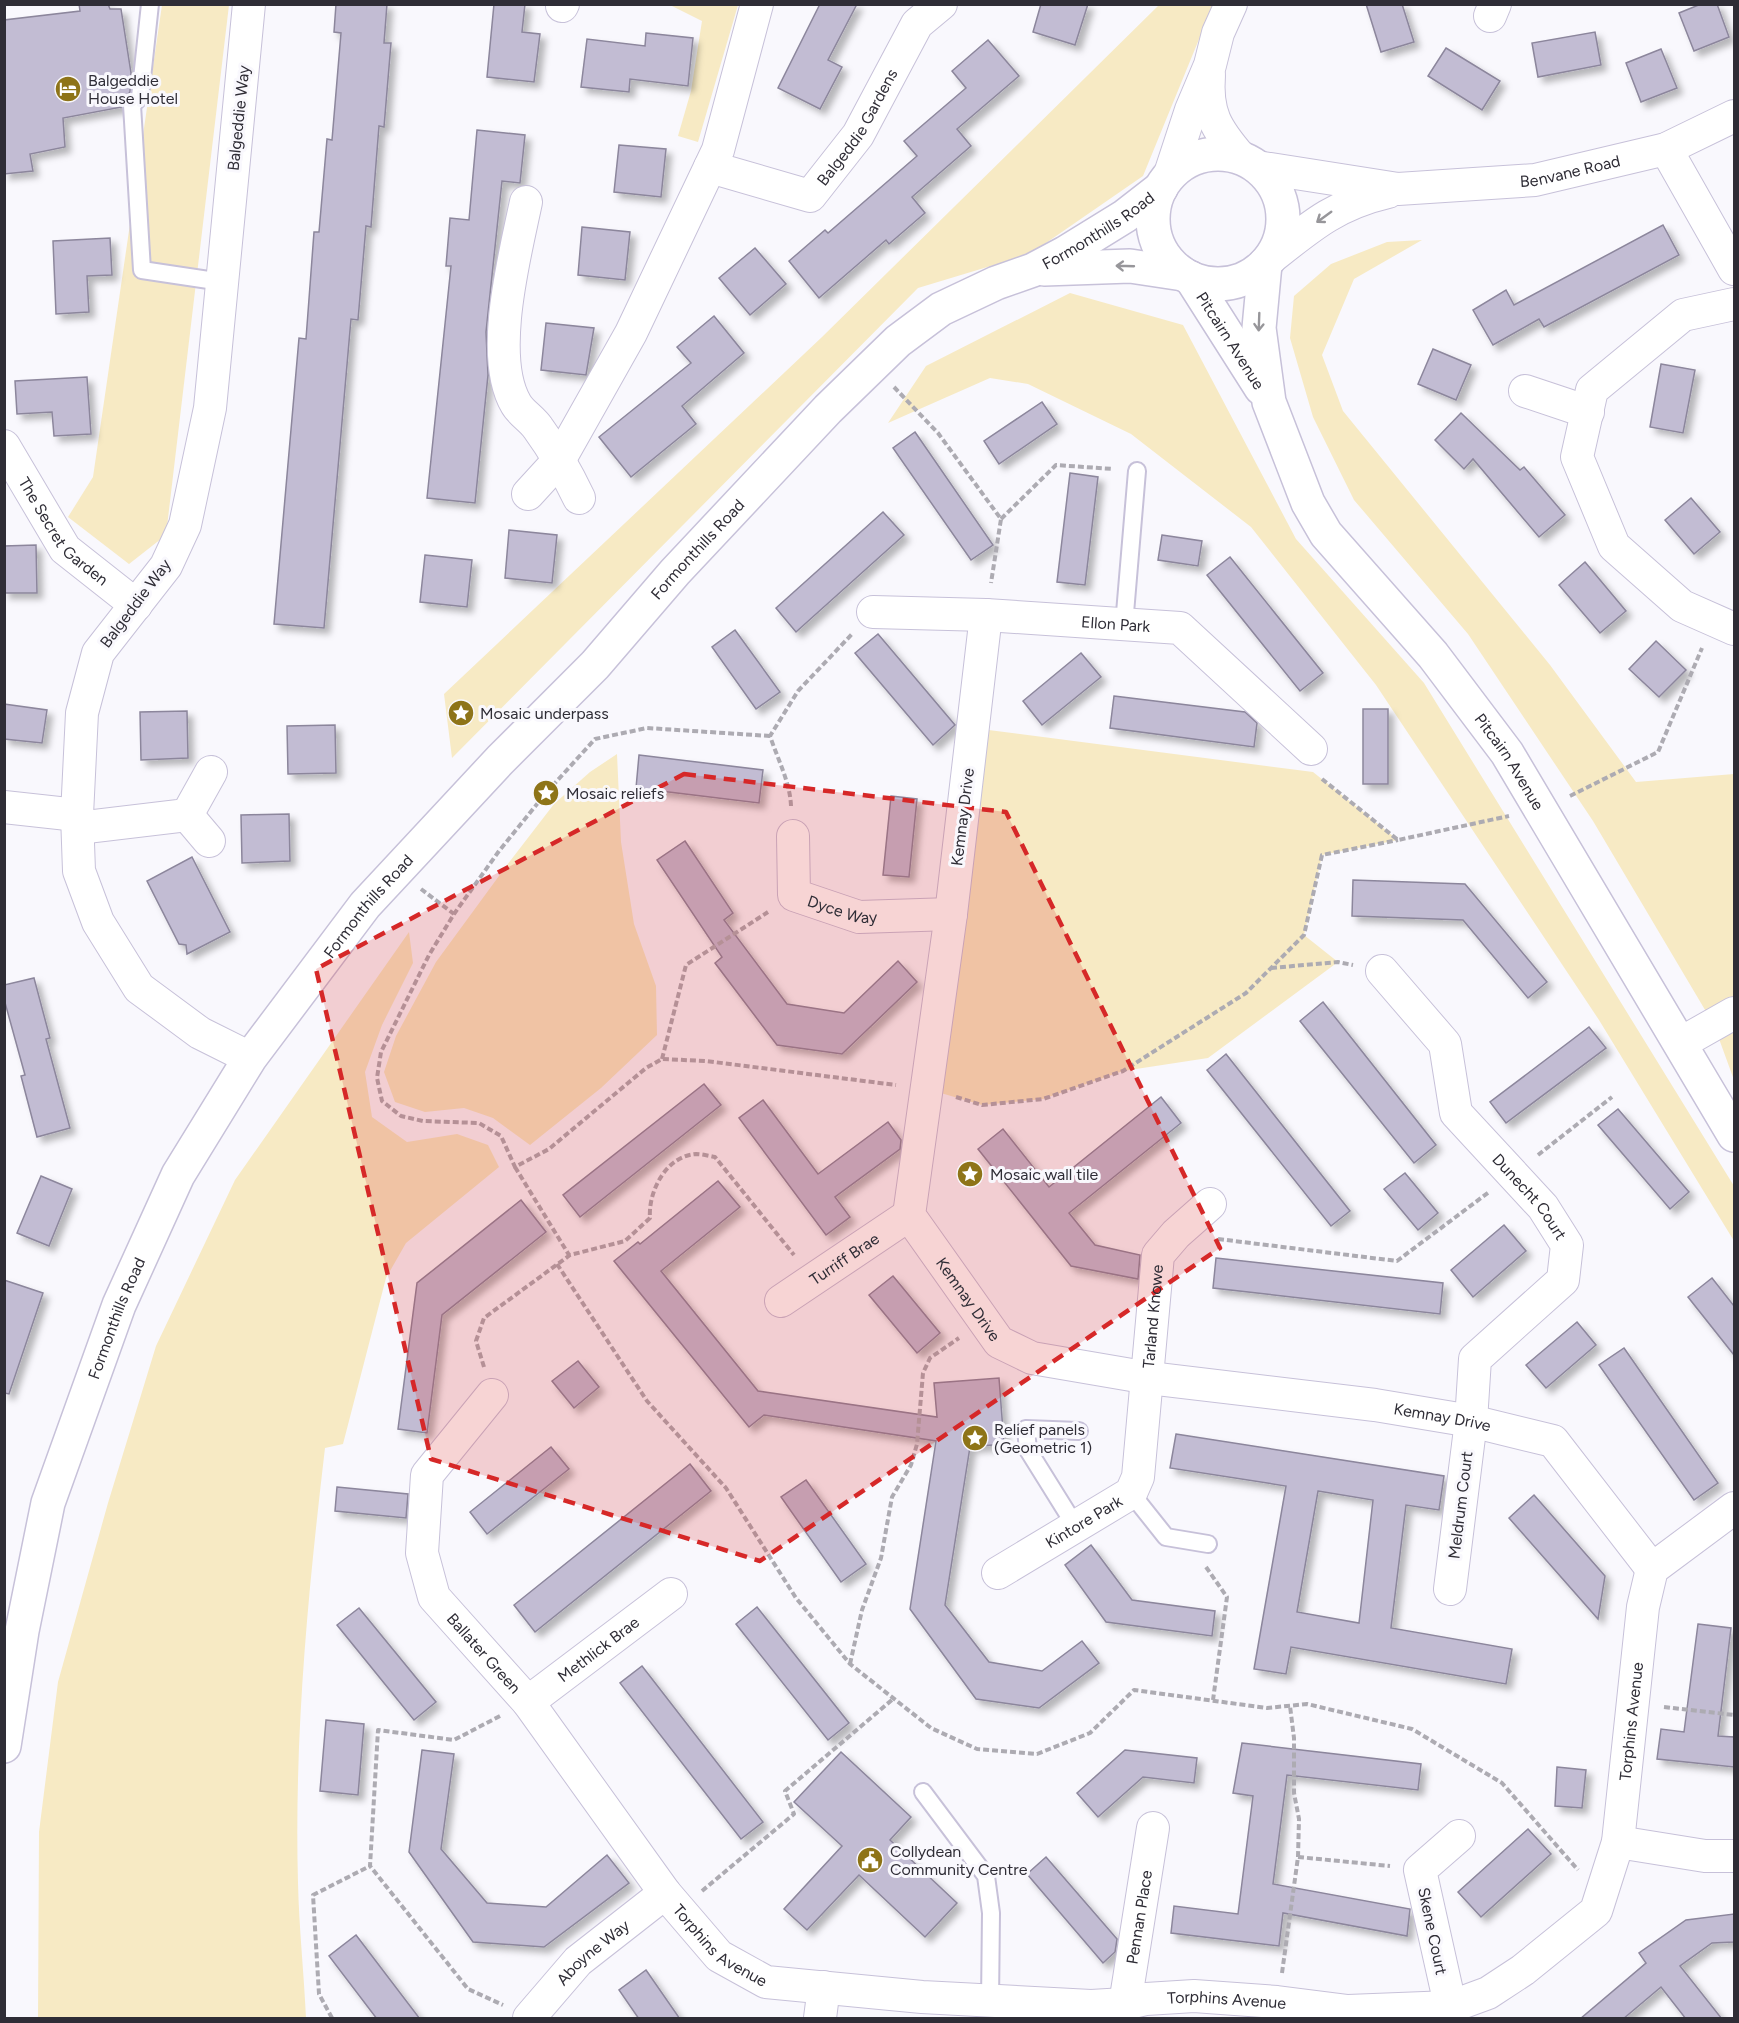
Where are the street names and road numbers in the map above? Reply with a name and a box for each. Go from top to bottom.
street label: Balgeddie Way [224,64,254,172]
street label: Balgeddie Gardens [813,66,901,189]
street label: Benvane Road [1519,151,1622,191]
street label: Formonthills Road [1039,188,1158,273]
street label: Pitcairn Avenue [1192,288,1269,393]
street label: The Secret Garden [15,474,112,590]
street label: Formonthills Road [647,495,748,603]
street label: Balgeddie Way [96,555,175,651]
street label: Ellon Park [1080,612,1151,636]
street label: Pitcairn Avenue [1470,710,1548,814]
street label: Kemnay Drive [947,767,978,867]
street label: Formonthills Road [320,851,417,962]
street label: Dyce Way [805,891,878,927]
street label: Dunecht Court [1488,1150,1570,1244]
street label: Turriff Brae [806,1229,883,1289]
street label: Kemnay Drive [932,1254,1005,1345]
street label: Formonthills Road [84,1255,149,1382]
street label: Tarland Knowe [1139,1263,1167,1369]
street label: Kemnay Drive [1392,1399,1493,1436]
street label: Meldrum Court [1444,1450,1477,1560]
street label: Kintore Park [1042,1491,1126,1552]
street label: Ballater Green [443,1609,525,1697]
street label: Methlick Brae [554,1612,643,1686]
street label: Torphins Avenue [1616,1661,1647,1782]
street label: Pennan Place [1122,1868,1156,1966]
street label: Skene Court [1414,1886,1451,1977]
street label: Torphins Avenue [669,1900,771,1991]
street label: Aboyne Way [553,1915,634,1989]
street label: Torphins Avenue [1167,1987,1287,2013]

